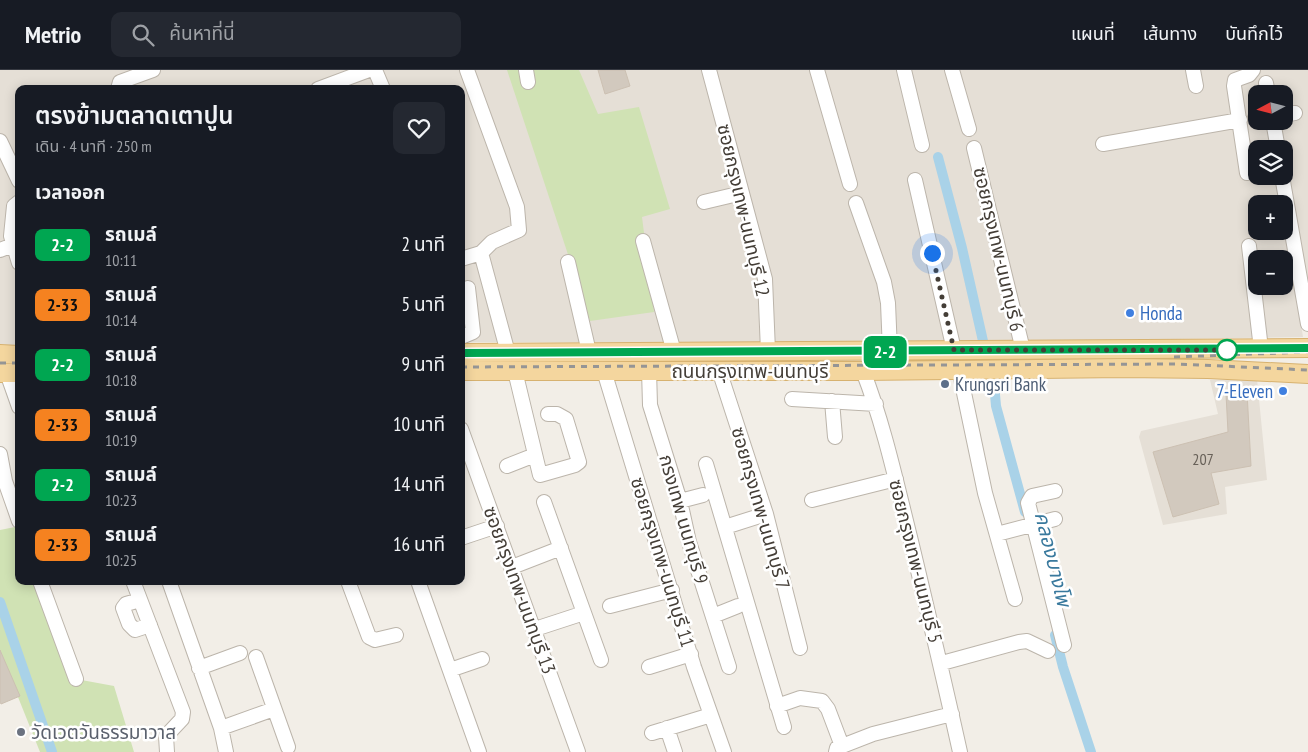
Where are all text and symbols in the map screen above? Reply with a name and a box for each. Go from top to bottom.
search box [111,12,461,57]
text: Metrio [25,19,81,50]
icon: search [129,21,157,49]
text: ค้นหาที่นี่ [169,21,235,45]
text: แผนที่ [1071,22,1115,45]
text: เส้นทาง [1143,22,1197,45]
text: บันทึกไว้ [1225,22,1283,45]
north arrow [1248,85,1292,130]
map controls [1248,85,1293,295]
text: ตรงข้ามตลาดเตาปูน [35,100,234,131]
button: heart [393,102,445,154]
street label: ซอยกรุงเทพ-นนทบุรี 12 [712,121,776,299]
text: เดิน · 4 นาที · 250 m [35,136,152,156]
button: layers [1248,140,1293,185]
street label: ซอยกรุงเทพ-นนทบุรี 6 [968,165,1030,333]
text: เวลาออก [35,180,105,204]
button: + [1248,195,1293,240]
text: รถเมล์ [105,222,157,246]
text: 2 นาที [401,232,445,256]
text: 2-2 [51,233,74,256]
your location [920,241,945,266]
text: 10:11 [105,250,137,270]
button: − [1248,250,1293,295]
text: รถเมล์ [105,282,157,306]
text: 5 นาที [401,292,445,316]
text: 2-33 [47,293,78,316]
place label: Honda [1140,301,1183,325]
marker: Honda [1124,307,1136,319]
text: 10:14 [105,310,137,330]
line badge: 2-2 [856,336,914,368]
unlabelled marker [1216,339,1238,361]
text: 2-2 [874,340,896,363]
text: รถเมล์ [105,342,157,366]
text: 9 นาที [401,352,445,376]
text: 2-2 [51,353,74,376]
street label: ถนนกรุงเทพ-นนทบุรี [671,359,829,383]
text: 10:18 [105,370,137,390]
place label: Krungsri Bank [955,372,1047,396]
marker: Krungsri Bank [939,378,951,390]
place label: 7-Eleven [1216,379,1273,403]
marker: 7-Eleven [1277,385,1289,397]
text: รถเมล์ [105,402,157,426]
text: 10 นาที [393,412,445,436]
text: 2-33 [47,413,78,436]
street label: ซอยกรุงเทพ-นนทบุรี 7 [726,424,796,592]
text: 10:19 [105,430,137,450]
house number: 207 [1192,449,1214,469]
street label: กรงเทพ นนทบุรี 9 [654,452,714,586]
text: รถเมล์ [105,462,157,486]
text: 14 นาที [393,472,445,496]
text: 2-2 [51,473,74,496]
street label: ซอยกรุงเทพ-นนทบุรี 11 [626,474,700,650]
street label: ซอยกรุงเทพ-นนทบุรี 5 [884,477,948,645]
text: 10:23 [105,490,137,510]
street label: ซอยกรุงเทพ-นนทบุรี 13 [479,503,561,677]
water label: คลองบางโพ [1029,509,1078,611]
text: รถเมล์ [105,522,157,546]
text: 16 นาที [393,532,445,556]
text: 2-33 [47,533,78,556]
text: 10:25 [105,550,137,570]
place label: วัดเวตวันธรรมาวาส [31,720,176,744]
marker: วัดเวตวันธรรมาวาส [15,726,27,738]

